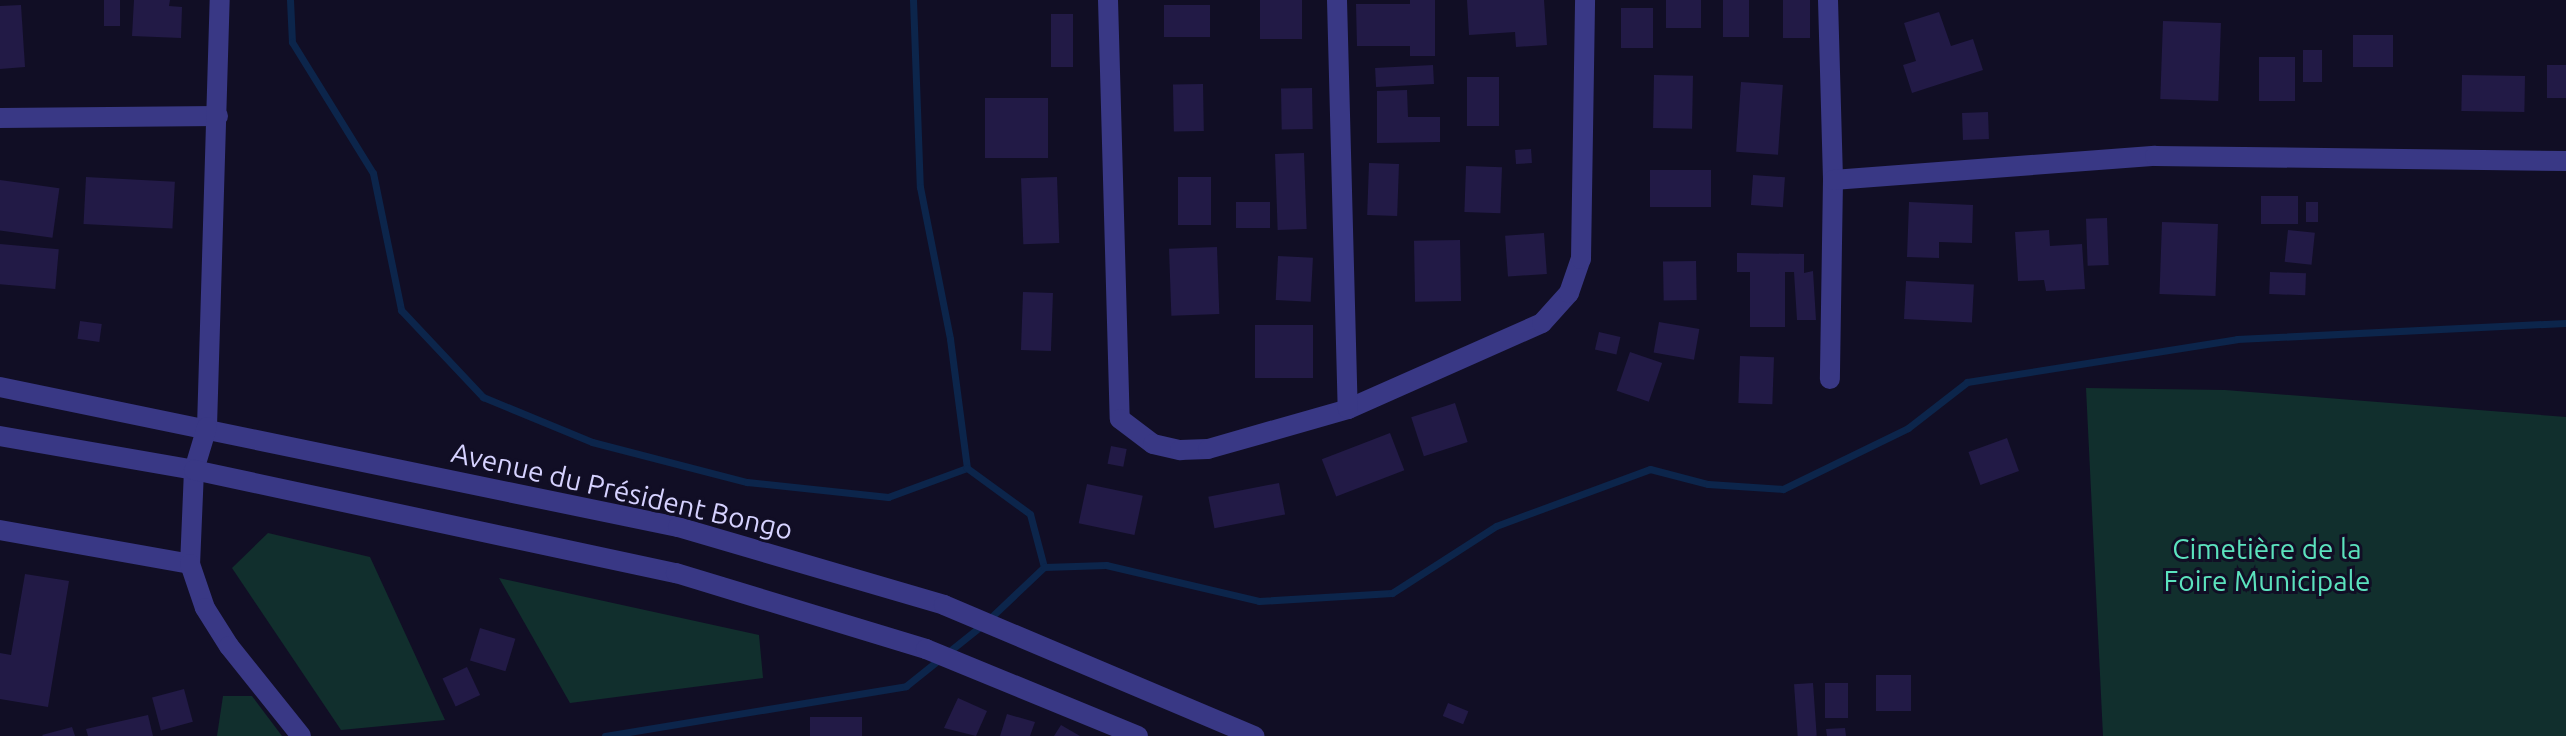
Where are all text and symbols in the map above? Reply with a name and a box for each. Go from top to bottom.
street label: Avenue du Président Bongo [448,435,796,547]
park label: Cimetière de la Foire Municipale [2164,532,2370,598]

